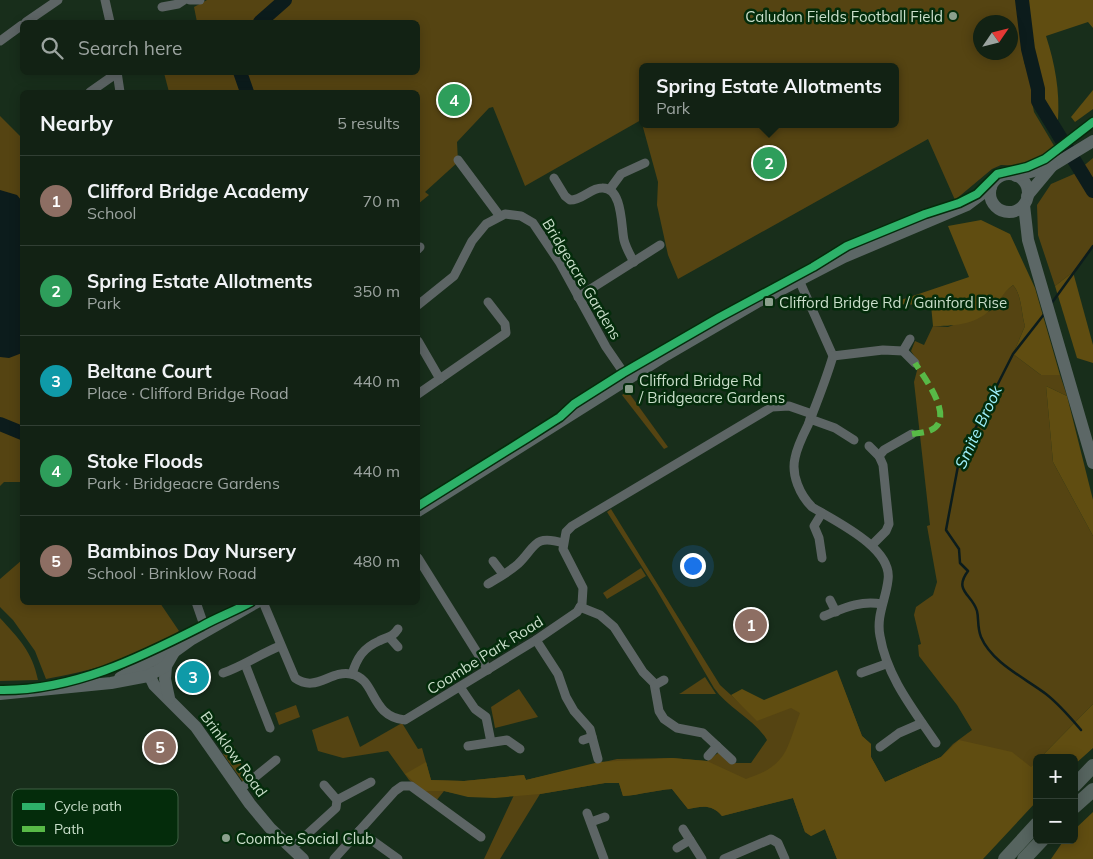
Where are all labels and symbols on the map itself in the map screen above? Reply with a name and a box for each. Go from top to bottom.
place label: Caludon Fields Football Field [745,7,943,26]
marker: Caludon Fields Football Field [947,10,959,22]
north arrow [973,15,1018,60]
pin: 4 [438,81,470,119]
pin: 2 [753,144,785,182]
street label: Bridgeacre Gardens [538,215,626,343]
place label: Clifford Bridge Rd / Gainford Rise [779,293,1007,312]
marker: Clifford Bridge Rd / Gainford Rise [763,296,775,308]
place label: Clifford Bridge Rd / Bridgeacre Gardens [638,371,785,407]
water label: Smite Brook [950,382,1006,472]
marker: Clifford Bridge Rd / Bridgeacre Gardens [623,383,635,395]
your location [680,553,706,579]
pin: 1 [735,606,767,644]
street label: Coombe Park Road [423,612,547,698]
pin: 3 [177,658,209,696]
street label: Brinklow Road [196,707,272,801]
pin: 5 [144,728,176,766]
legend [12,789,178,846]
text: Cycle path [54,797,122,815]
text: Path [54,820,84,838]
place label: Coombe Social Club [236,829,374,848]
marker: Coombe Social Club [220,832,232,844]

